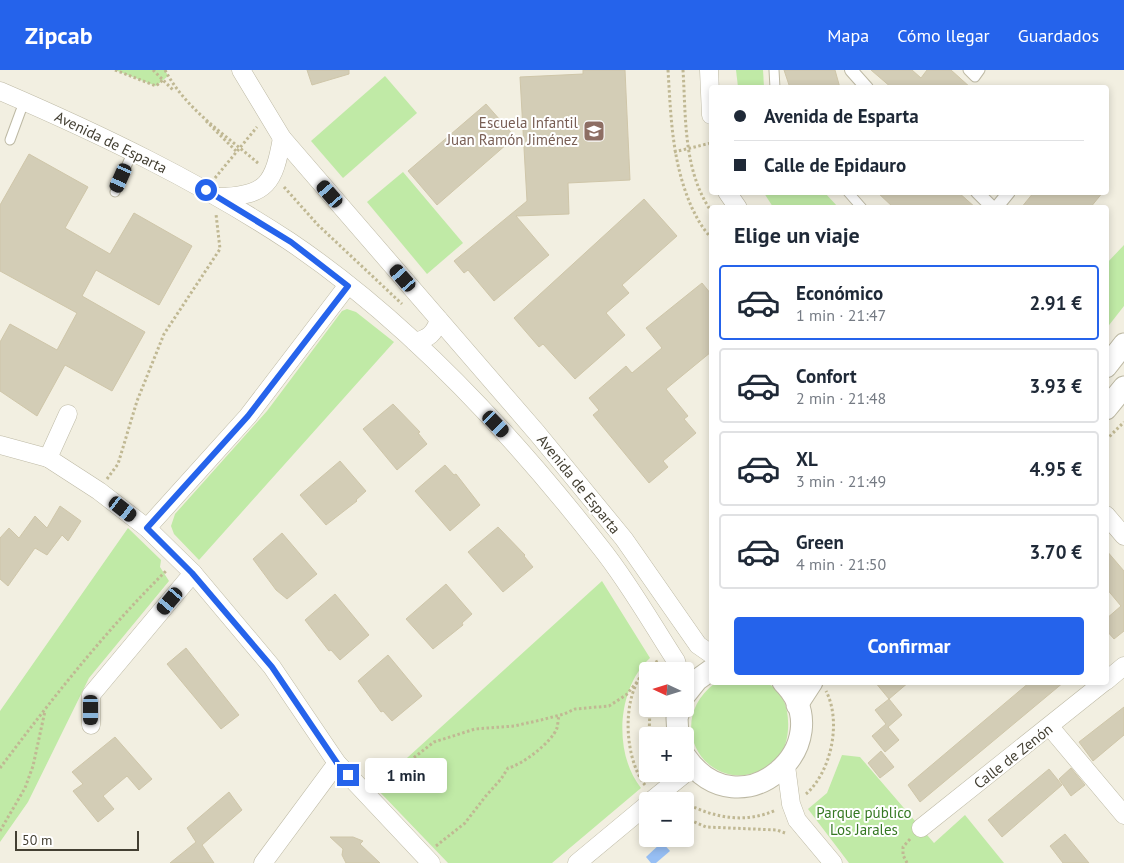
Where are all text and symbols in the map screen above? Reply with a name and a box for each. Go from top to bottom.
text: Zipcab [25,20,93,51]
text: Mapa [827,24,869,47]
text: Cómo llegar [897,24,990,47]
text: Guardados [1018,24,1099,47]
text: Avenida de Esparta [764,104,919,128]
street label: Avenida de Esparta [52,107,170,177]
place label: Escuela Infantil Juan Ramón Jiménez [446,113,579,149]
school or university icon: Escuela Infantil Juan Ramón Jiménez [582,119,606,143]
text: Calle de Epidauro [764,153,906,177]
car [108,161,133,195]
car [314,178,345,210]
route start [195,179,217,201]
text: Elige un viaje [734,221,860,249]
car [387,262,418,294]
icon: car [736,280,781,325]
text: Económico [796,281,883,305]
text: 2.91 € [1029,291,1082,315]
text: 1 min · 21:47 [796,305,886,325]
icon: car [736,363,781,408]
text: Confort [796,364,857,388]
text: 3.93 € [1029,374,1082,398]
text: 2 min · 21:48 [796,388,886,408]
car [480,408,511,440]
street label: Avenida de Esparta [533,430,625,538]
icon: car [736,446,781,491]
text: XL [796,447,818,471]
text: 4.95 € [1029,457,1082,481]
text: 3 min · 21:49 [796,471,886,491]
car [106,494,139,524]
icon: car [736,529,781,574]
text: Green [796,530,844,554]
text: 3.70 € [1029,540,1082,564]
text: 4 min · 21:50 [796,554,886,574]
car [154,585,185,617]
button: Confirmar [734,617,1084,675]
north arrow [639,662,694,718]
map controls [639,662,694,847]
car [83,695,98,725]
street label: Calle de Zenón [970,719,1056,793]
button: + [639,727,694,782]
callout: 1 min [366,758,448,792]
route end [337,764,359,786]
text: 1 min [386,765,426,785]
button: − [639,792,694,847]
park label: Parque público Los Jarales [816,803,912,839]
scale bar [15,828,139,851]
text: 50 m [22,831,52,849]

